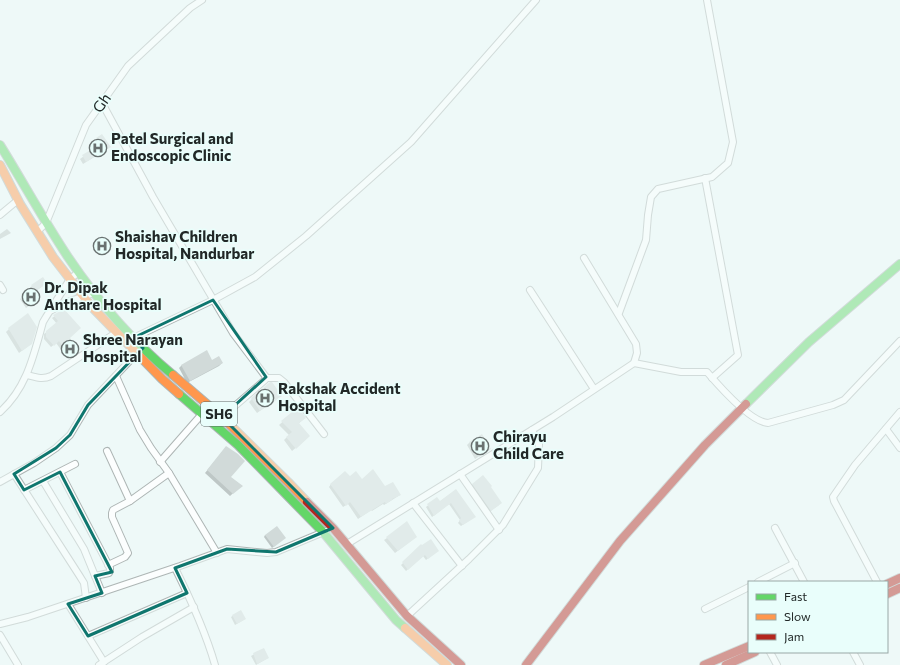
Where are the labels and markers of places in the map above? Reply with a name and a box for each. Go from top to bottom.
place label: Patel Surgical and Endoscopic Clinic [111,129,233,164]
hospital icon: Patel Surgical and Endoscopic Clinic [88,138,108,158]
place label: Shaishav Children Hospital, Nandurbar [115,227,254,262]
hospital icon: Shaishav Children Hospital, Nandurbar [92,236,112,256]
place label: Dr. Dipak Anthare Hospital [44,278,162,313]
hospital icon: Dr. Dipak Anthare Hospital [21,287,41,307]
place label: Shree Narayan Hospital [83,330,183,365]
hospital icon: Shree Narayan Hospital [60,339,80,359]
place label: Rakshak Accident Hospital [278,379,401,414]
hospital icon: Rakshak Accident Hospital [255,388,275,408]
place label: Chirayu Child Care [493,427,564,462]
hospital icon: Chirayu Child Care [470,436,490,456]

